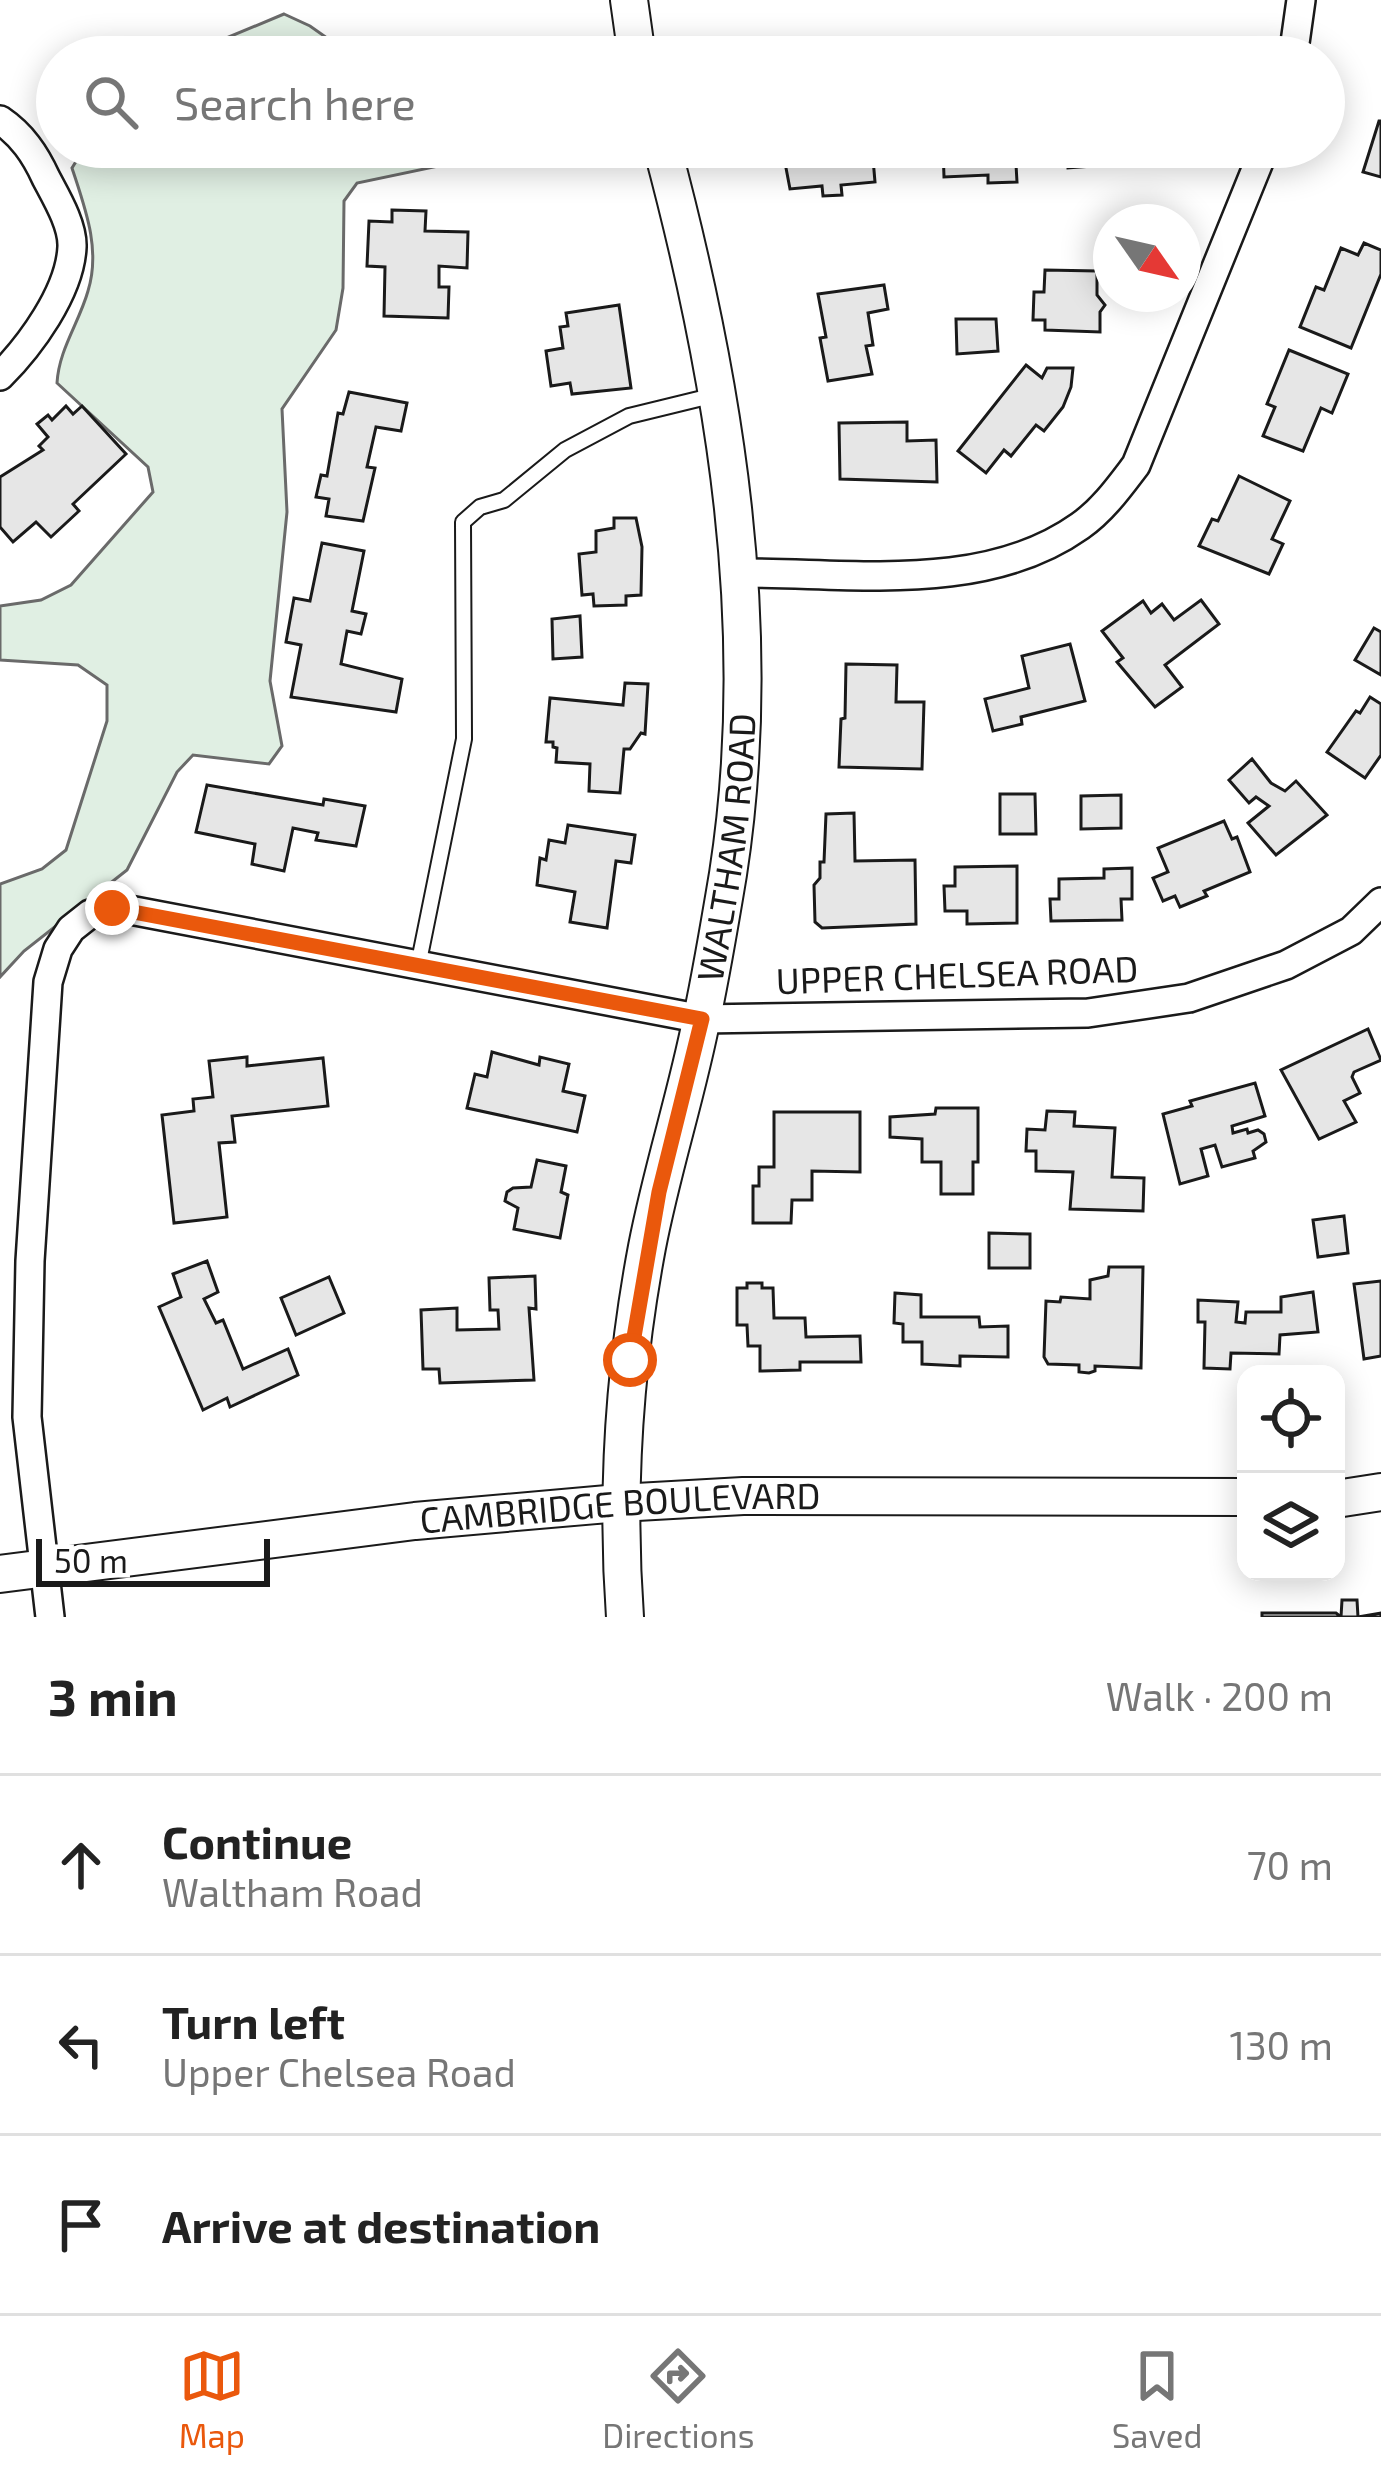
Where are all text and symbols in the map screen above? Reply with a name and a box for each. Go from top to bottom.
search box [36,36,1345,168]
icon: search [78,69,144,135]
text: Search here [174,75,416,129]
north arrow [1093,204,1201,312]
street label: WALTHAM ROAD [687,712,762,985]
route end [85,881,139,935]
street label: UPPER CHELSEA ROAD [775,946,1139,1001]
route start [603,1333,657,1387]
map controls [1237,1365,1345,1581]
button: locate [1237,1365,1345,1473]
street label: CAMBRIDGE BOULEVARD [418,1472,820,1540]
button: layers [1237,1473,1345,1581]
scale bar [36,1533,270,1586]
text: 50 m [54,1540,128,1580]
text: 3 min [48,1665,178,1726]
text: Walk · 200 m [1106,1672,1333,1719]
text: Continue [162,1814,352,1868]
icon: ahead [48,1832,114,1898]
text: 70 m [1247,1841,1333,1888]
text: Waltham Road [162,1868,423,1915]
text: Turn left [162,1994,345,2048]
icon: left [48,2012,114,2078]
text: 130 m [1229,2021,1333,2068]
text: Upper Chelsea Road [162,2048,516,2095]
icon: arrive [48,2192,114,2258]
text: Arrive at destination [162,2198,600,2252]
tab: Map [179,2343,245,2455]
tab: Directions [602,2343,754,2455]
tab: Saved [1112,2343,1202,2455]

